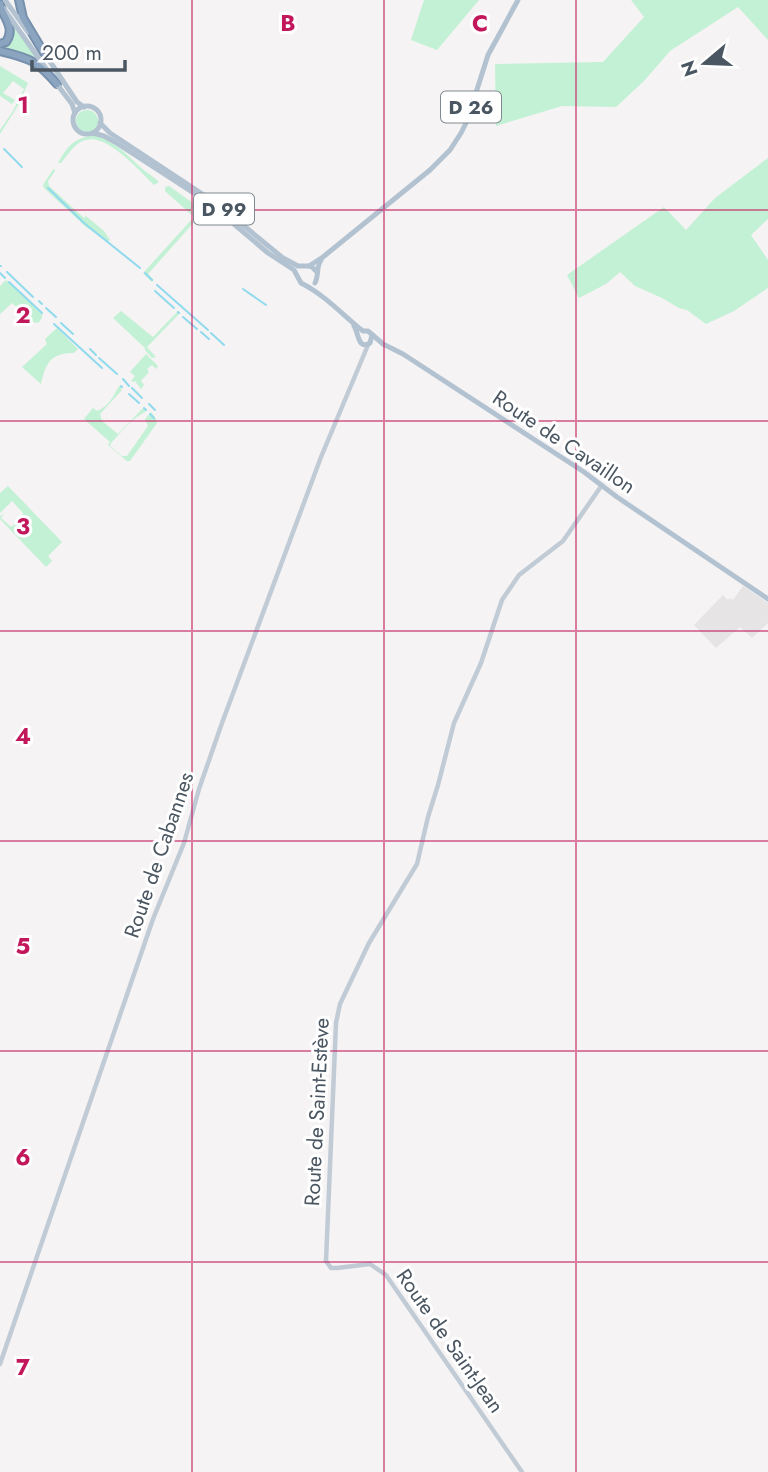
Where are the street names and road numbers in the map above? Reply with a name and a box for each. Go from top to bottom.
road number: D 26 [441,92,501,122]
road number: D 99 [194,194,254,224]
street label: Route de Cavaillon [486,383,642,501]
street label: Route de Cabannes [117,768,201,942]
street label: Route de Saint-Estève [297,1017,337,1207]
street label: Route de Saint-Jean [389,1263,511,1419]

